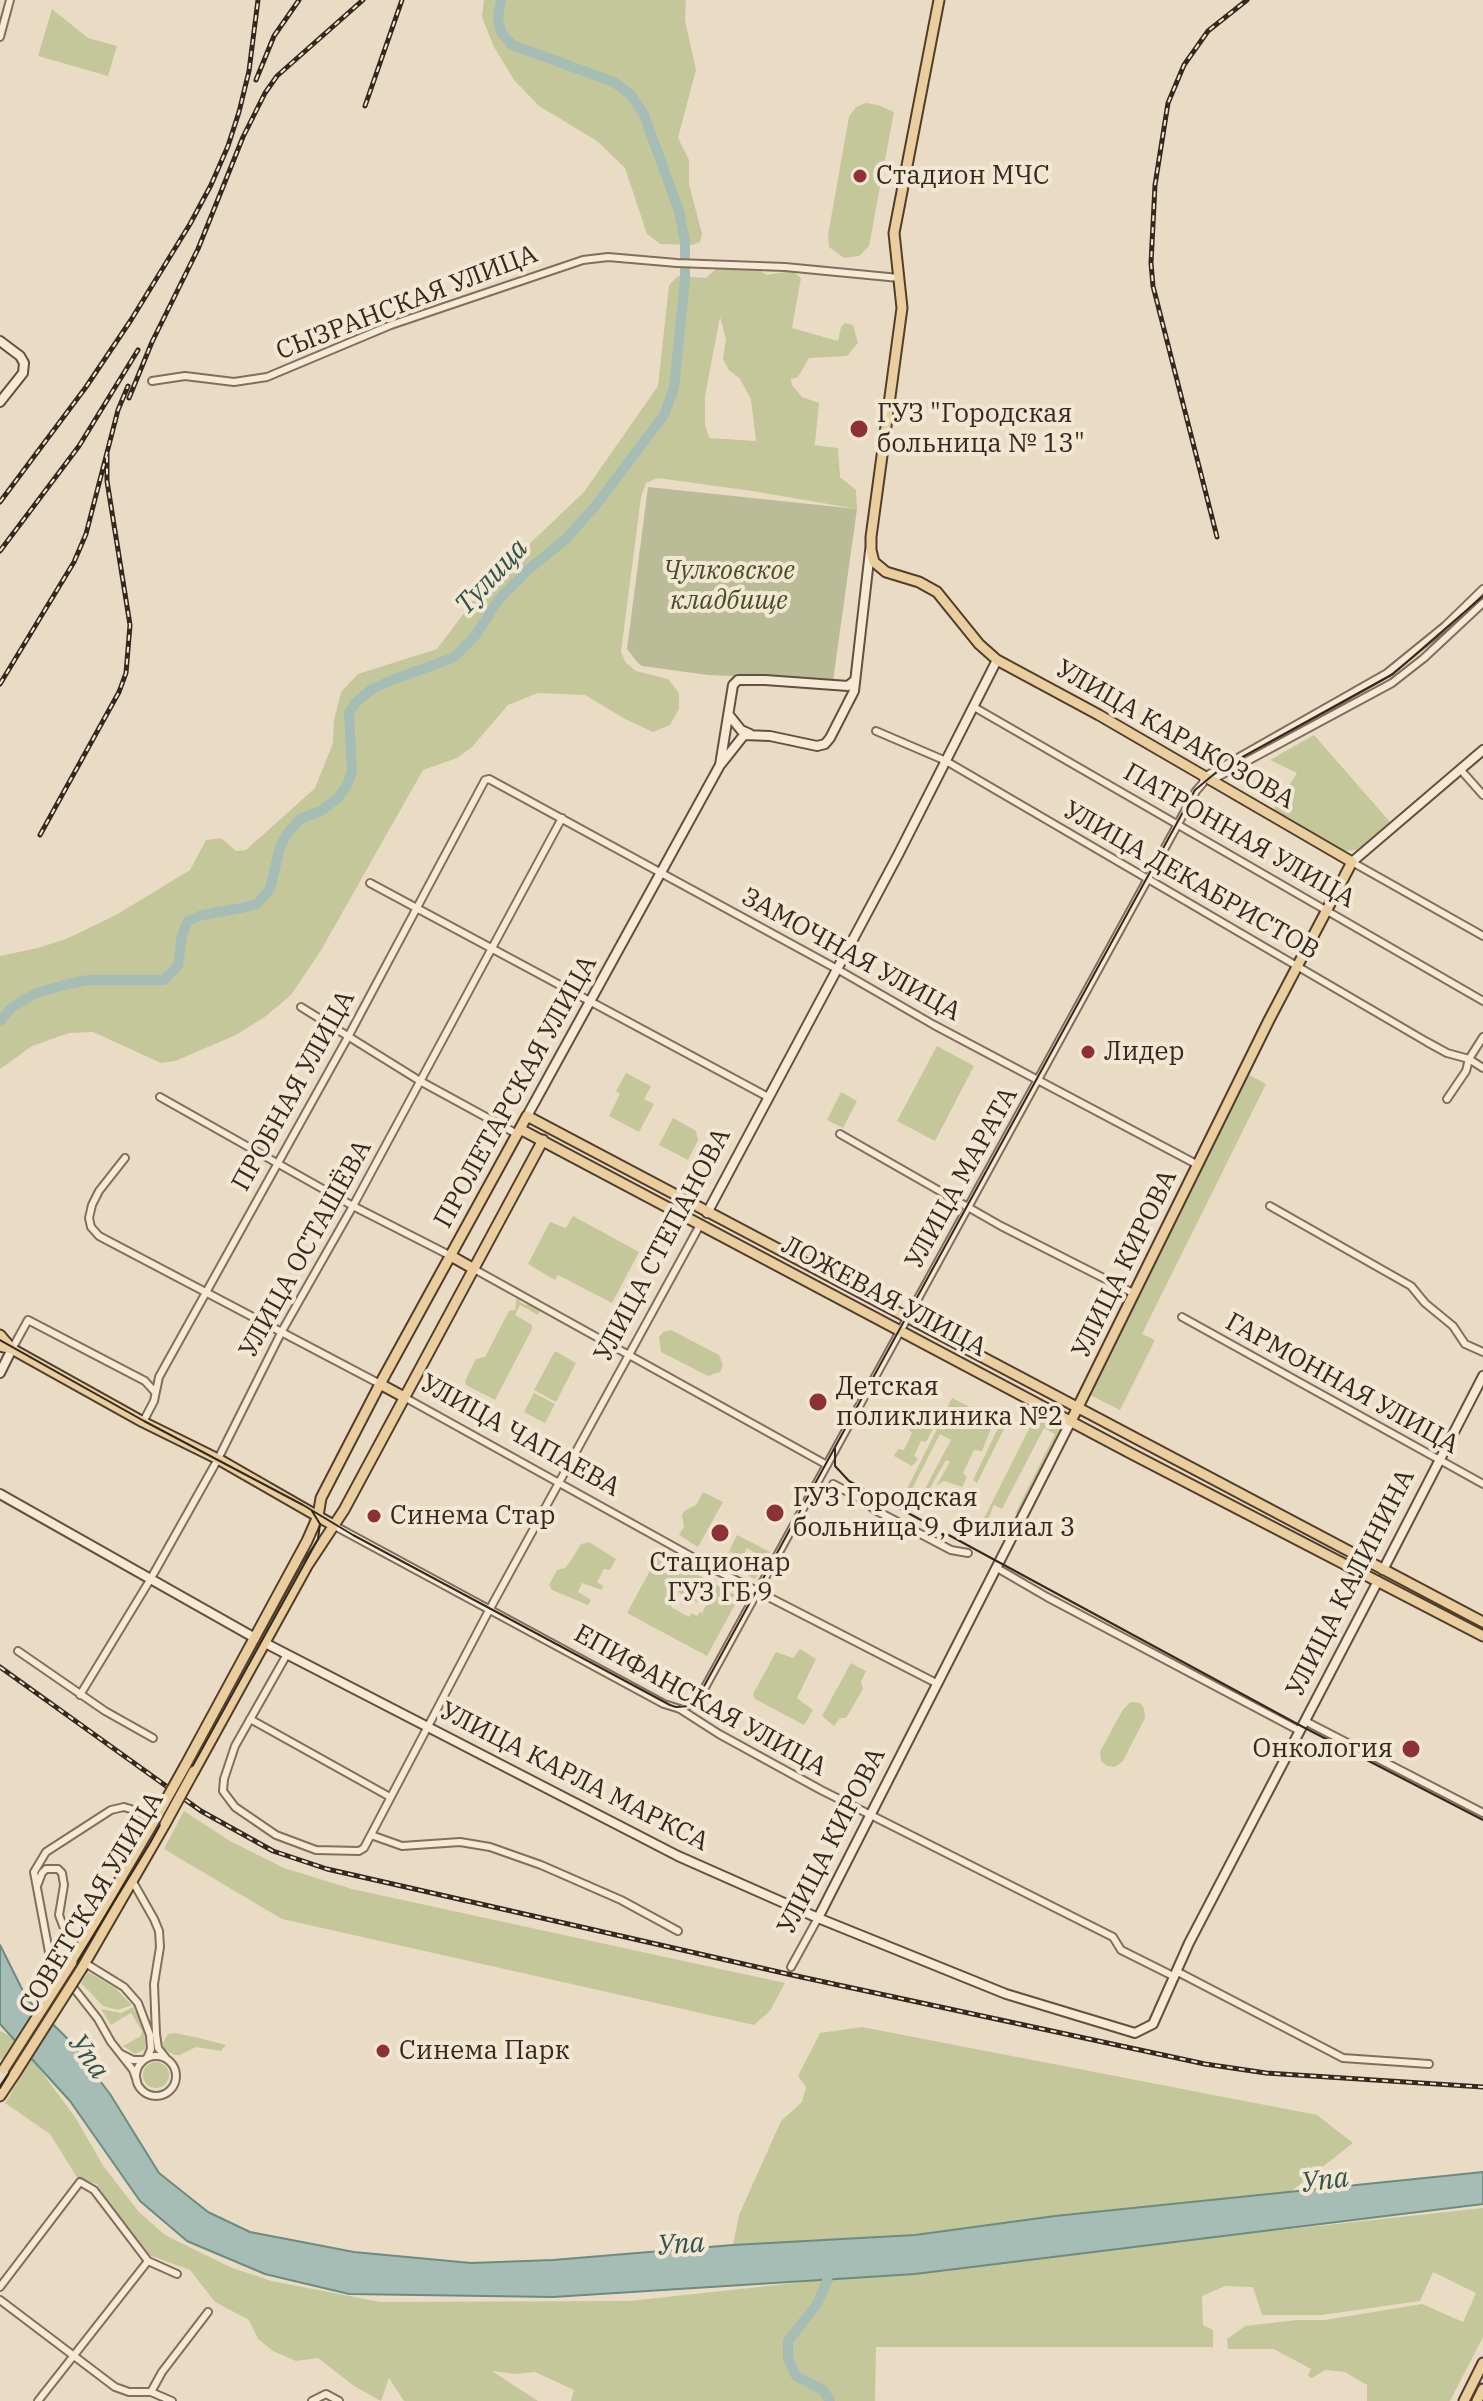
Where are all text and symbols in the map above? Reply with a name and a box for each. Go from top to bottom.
place label: Стадион МЧС [876,160,1050,192]
marker: Стадион МЧС [851,167,869,185]
street label: СЫЗРАНСКАЯ УЛИЦА [272,239,542,367]
place label: ГУЗ "Городская больница № 13" [877,398,1085,460]
marker: ГУЗ "Городская больница № 13" [848,418,870,440]
water label: Тулица [448,532,536,622]
park label: Чулковское кладбище [663,555,795,616]
street label: УЛИЦА КАРАКОЗОВА [1050,654,1300,816]
street label: ПАТРОННАЯ УЛИЦА [1118,757,1360,915]
street label: УЛИЦА ДЕКАБРИСТОВ [1058,795,1324,967]
street label: ЗАМОЧНАЯ УЛИЦА [736,882,966,1028]
street label: ПРОЛЕТАРСКАЯ УЛИЦА [428,950,604,1234]
street label: ПРОБНАЯ УЛИЦА [226,985,362,1197]
place label: Лидер [1104,1036,1184,1068]
marker: Лидер [1079,1043,1097,1061]
street label: УЛИЦА МАРАТА [899,1082,1025,1274]
street label: УЛИЦА СТЕПАНОВА [588,1123,738,1367]
street label: УЛИЦА ОСТАШЁВА [233,1135,379,1363]
street label: УЛИЦА КИРОВА [1066,1165,1184,1363]
street label: ЛОЖЕВАЯ УЛИЦА [776,1230,992,1364]
street label: ГАРМОННАЯ УЛИЦА [1220,1307,1464,1461]
street label: УЛИЦА ЧАПАЕВА [415,1368,625,1504]
place label: Детская поликлиника №2 [836,1371,1063,1432]
marker: Детская поликлиника №2 [807,1391,829,1413]
street label: УЛИЦА КАЛИНИНА [1280,1464,1422,1702]
place label: ГУЗ Городская больница 9, Филиал 3 [793,1482,1075,1544]
place label: Синема Стар [390,1500,555,1532]
marker: ГУЗ Городская больница 9, Филиал 3 [764,1502,786,1524]
marker: Синема Стар [365,1507,383,1525]
marker: Стационар ГУЗ ГБ 9 [709,1522,731,1544]
place label: Стационар ГУЗ ГБ 9 [650,1547,790,1608]
street label: ЕПИФАНСКАЯ УЛИЦА [568,1619,832,1783]
street label: УЛИЦА КАРЛА МАРКСА [434,1696,714,1858]
place label: Онкология [1252,1733,1393,1765]
marker: Онкология [1400,1738,1422,1760]
street label: УЛИЦА КИРОВА [772,1743,892,1939]
street label: СОВЕТСКАЯ УЛИЦА [13,1786,171,2020]
water label: Упа [60,2028,116,2086]
place label: Синема Парк [399,2035,570,2067]
marker: Синема Парк [374,2042,392,2060]
water label: Упа [1299,2161,1351,2201]
water label: Упа [656,2227,706,2263]

